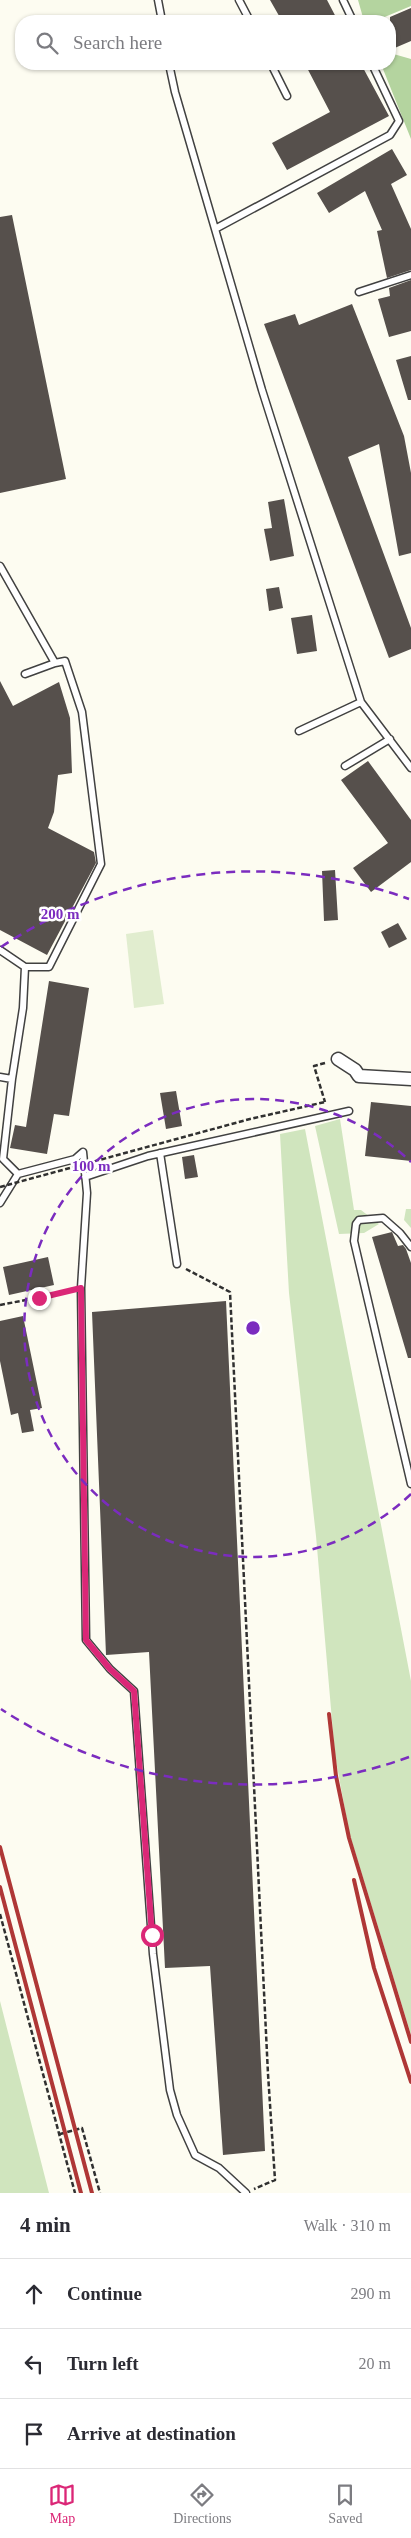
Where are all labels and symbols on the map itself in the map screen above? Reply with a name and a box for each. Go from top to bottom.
text: 200 m [41,906,80,922]
text: 100 m [72,1158,111,1174]
route end [28,1287,51,1310]
centre of rings [244,1319,262,1337]
route start [141,1924,164,1947]

